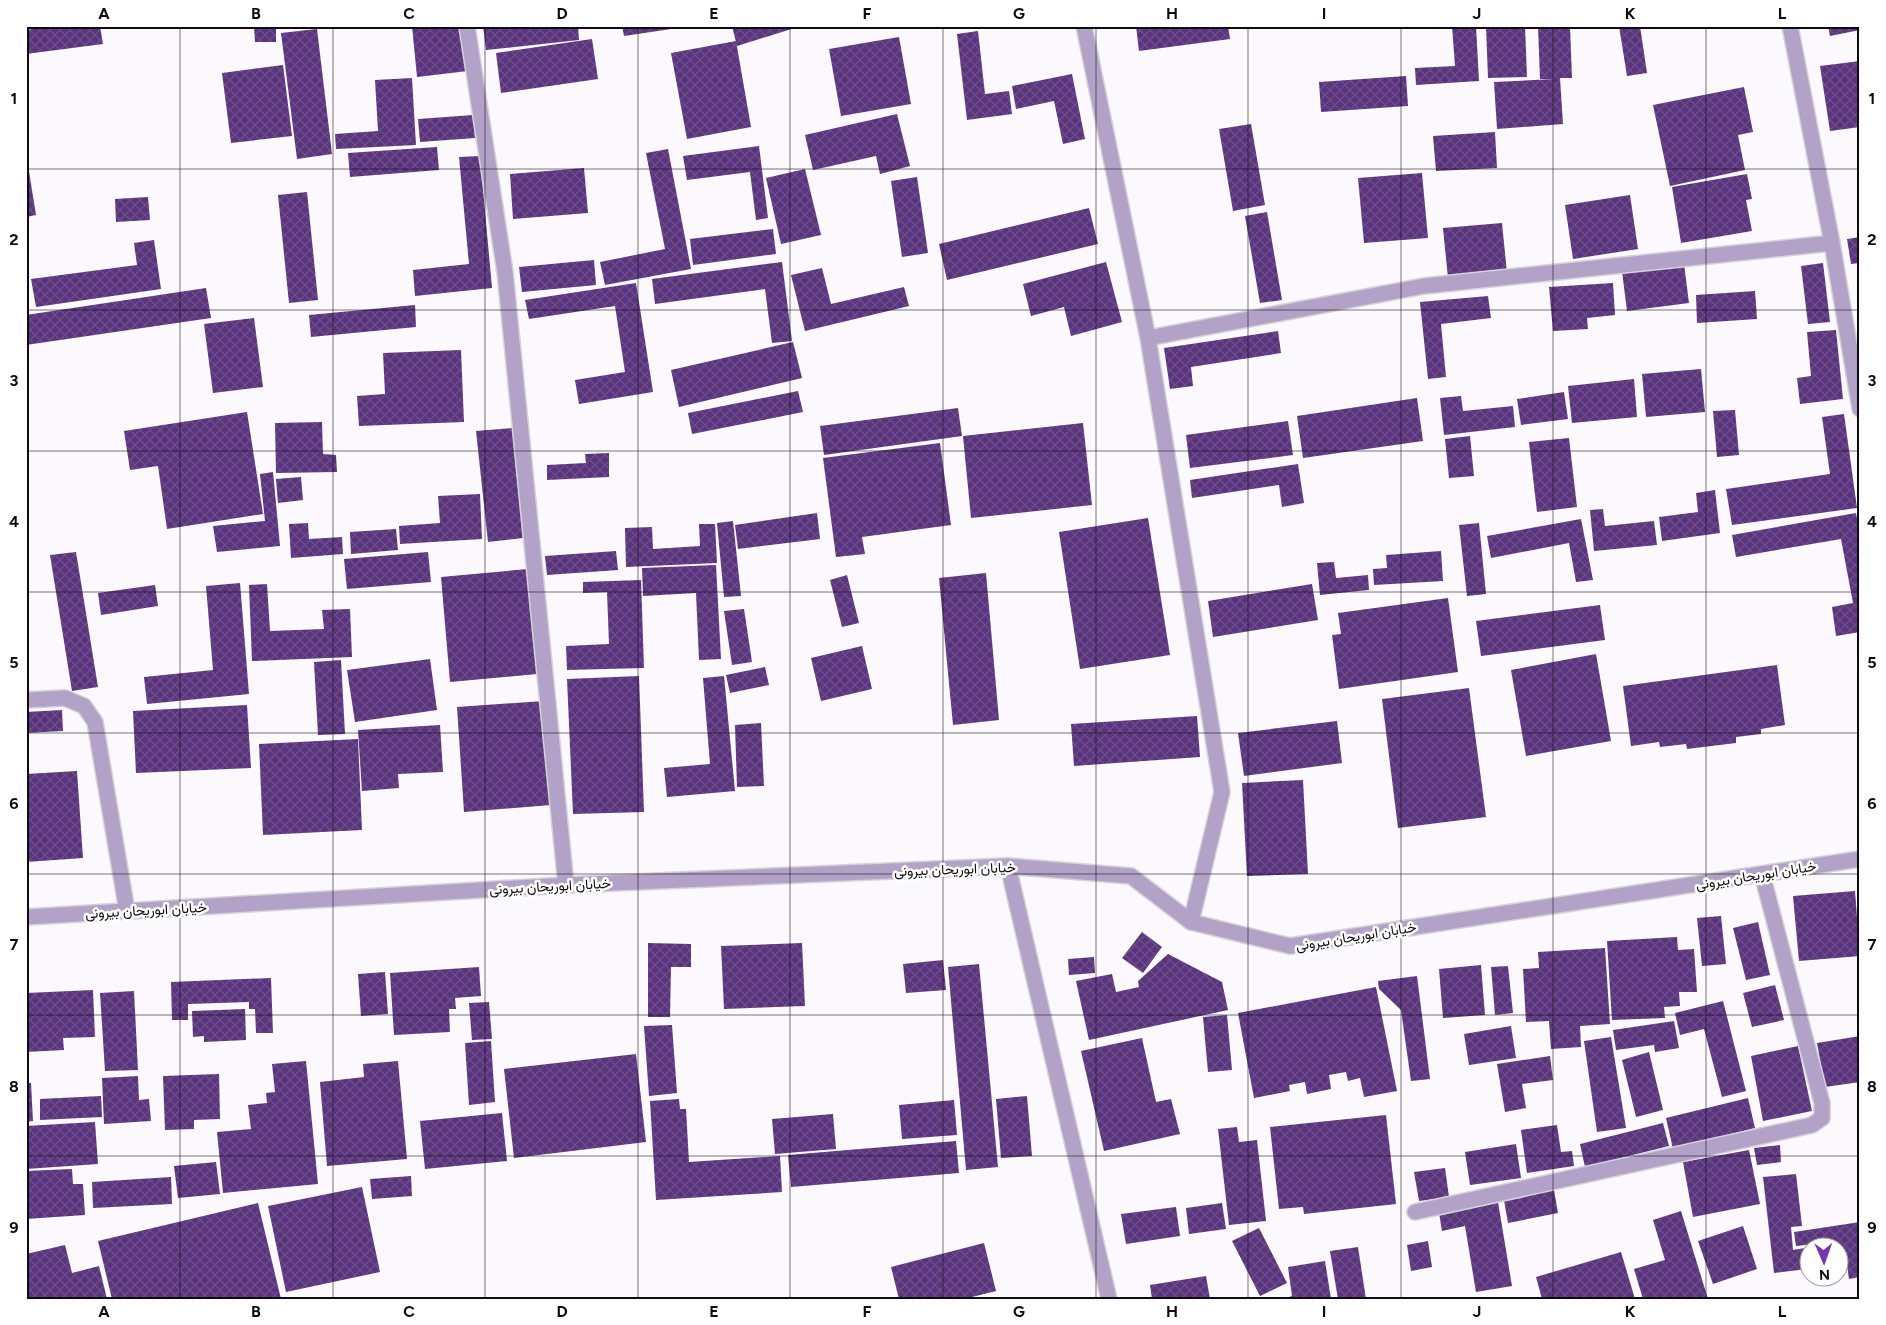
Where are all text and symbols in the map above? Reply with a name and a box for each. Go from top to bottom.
text: A [98,4,110,23]
text: B [251,4,261,23]
text: C [403,4,415,23]
text: D [556,4,568,23]
text: E [709,4,719,23]
text: F [863,4,872,23]
text: G [1013,4,1025,23]
text: H [1166,4,1178,23]
text: I [1322,4,1326,23]
text: J [1473,4,1481,23]
text: K [1625,4,1636,23]
text: L [1778,4,1787,23]
text: 1 [11,89,17,108]
text: 1 [1869,89,1875,108]
text: 2 [9,230,19,249]
text: 2 [1867,230,1877,249]
text: 3 [10,371,19,390]
text: 3 [1868,371,1877,390]
text: 4 [9,512,19,531]
text: 4 [1867,512,1877,531]
text: 5 [9,653,19,672]
text: 5 [1867,653,1877,672]
text: 6 [9,794,19,813]
text: 6 [1867,794,1877,813]
street label: خیابان ابوریحان بیرونی [1695,858,1818,893]
street label: خیابان ابوریحان بیرونی [894,859,1016,880]
street label: خیابان ابوریحان بیرونی [489,875,611,898]
street label: خیابان ابوریحان بیرونی [85,899,207,922]
street label: خیابان ابوریحان بیرونی [1295,919,1418,954]
text: 7 [10,935,19,954]
text: 7 [1868,935,1877,954]
text: 8 [9,1077,19,1096]
text: 8 [1867,1077,1877,1096]
text: 9 [9,1218,19,1237]
text: 9 [1867,1218,1877,1237]
north arrow [1798,1238,1848,1288]
text: N [1819,1266,1830,1283]
text: A [98,1302,110,1321]
text: B [251,1302,261,1321]
text: C [403,1302,415,1321]
text: D [556,1302,568,1321]
text: E [709,1302,719,1321]
text: F [863,1302,872,1321]
text: G [1013,1302,1025,1321]
text: H [1166,1302,1178,1321]
text: I [1322,1302,1326,1321]
text: J [1473,1302,1481,1321]
text: K [1625,1302,1636,1321]
text: L [1778,1302,1787,1321]

